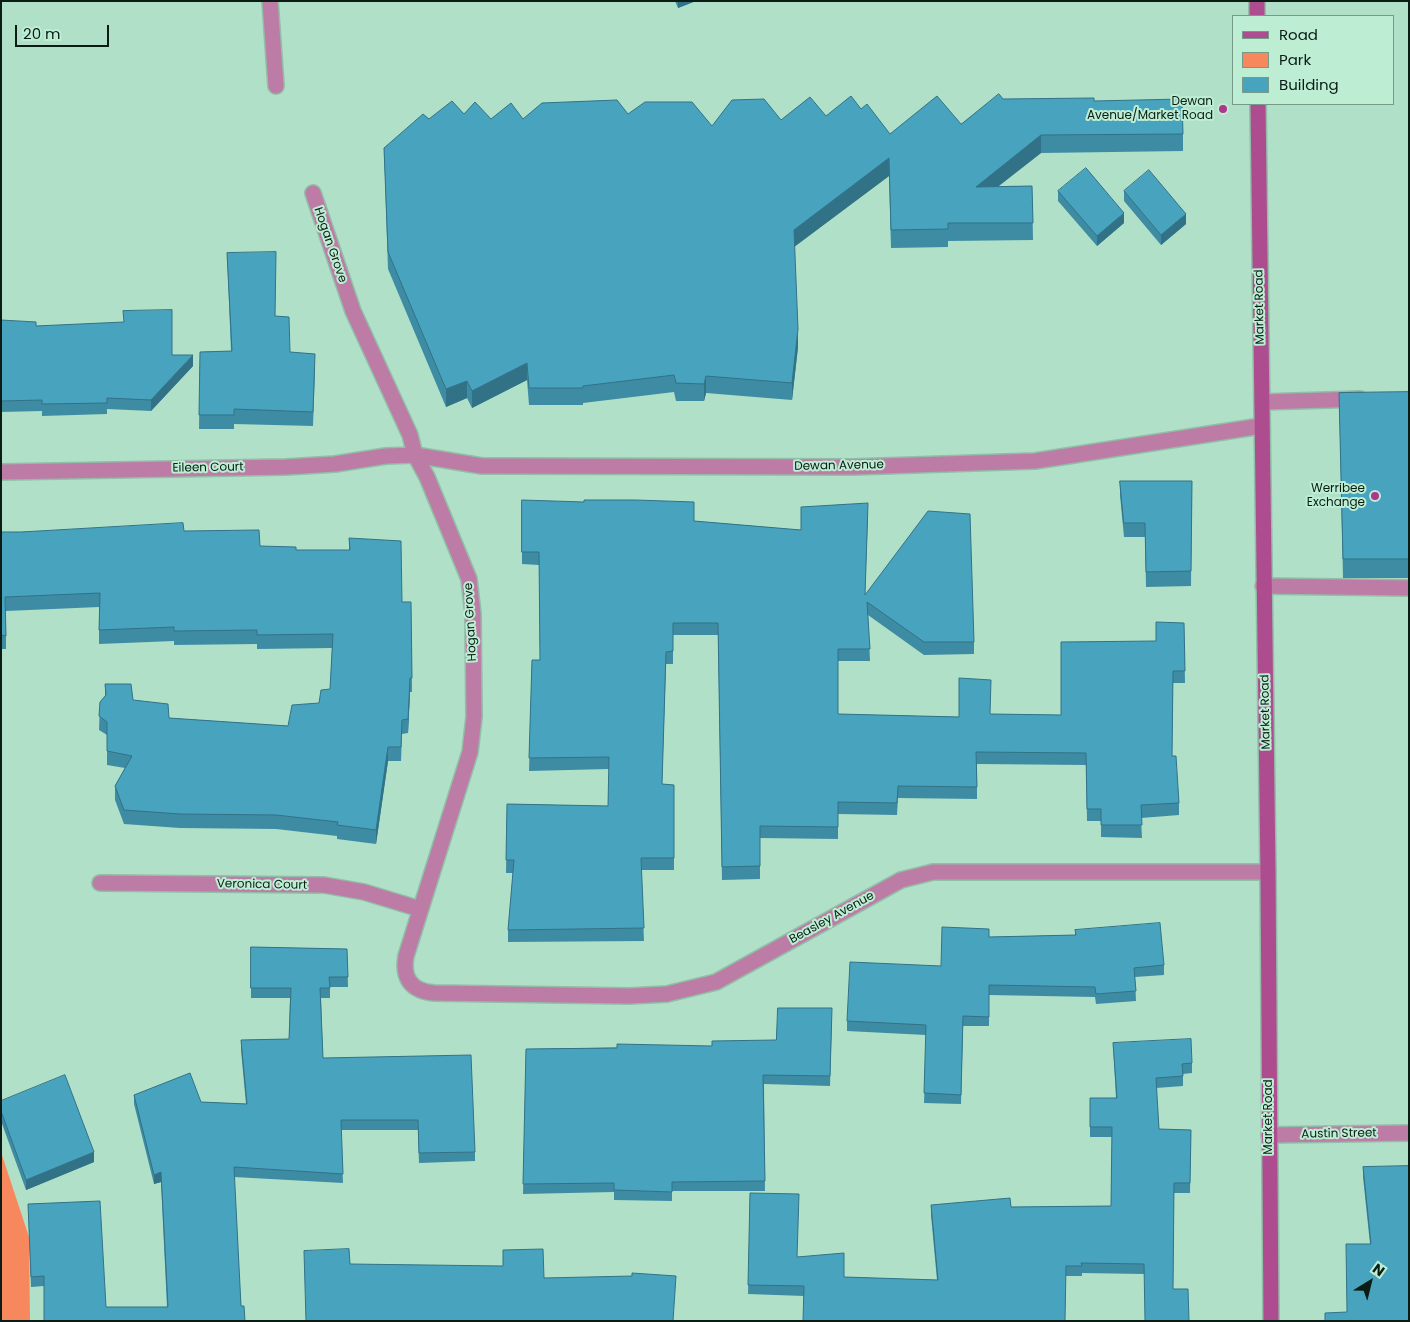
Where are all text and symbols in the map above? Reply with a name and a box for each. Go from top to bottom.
scale bar [18,15,111,47]
legend [1232,15,1395,105]
text: 20 m [23,23,61,44]
text: Road [1279,24,1318,45]
text: Park [1279,49,1311,70]
text: Building [1279,74,1339,95]
place label: Dewan Avenue/Market Road [1087,95,1213,123]
marker: Dewan Avenue/Market Road [1217,103,1229,115]
street label: Hogan Grove [310,205,350,285]
street label: Market Road [1252,269,1268,345]
street label: Dewan Avenue [794,458,884,474]
street label: Eileen Court [172,460,244,476]
place label: Werribee Exchange [1307,482,1365,510]
marker: Werribee Exchange [1369,490,1381,502]
street label: Hogan Grove [462,582,480,662]
street label: Market Road [1258,674,1274,750]
street label: Veronica Court [217,877,307,893]
street label: Beasley Avenue [787,889,877,947]
street label: Market Road [1262,1079,1276,1155]
street label: Austin Street [1301,1126,1377,1142]
north arrow [1345,1257,1395,1307]
text: N [1369,1259,1389,1281]

